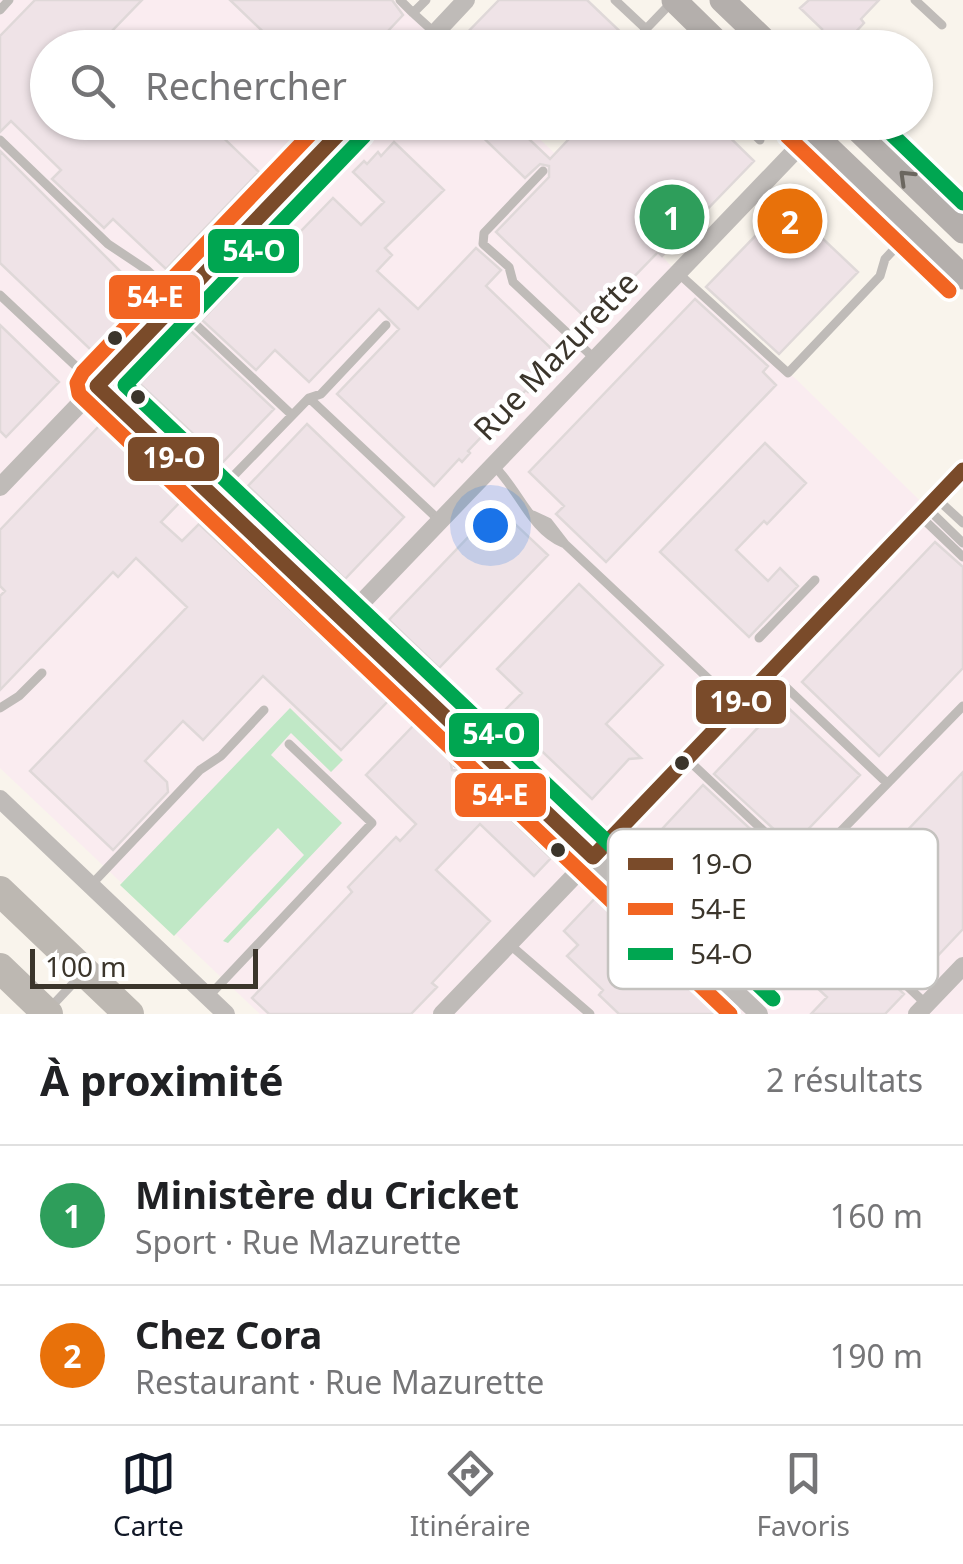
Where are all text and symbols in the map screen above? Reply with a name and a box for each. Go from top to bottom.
search box [30,30,933,140]
icon: search [65,58,120,113]
text: Rechercher [145,59,347,111]
one-way arrow [900,171,918,189]
pin: 1 [640,180,704,254]
pin: 2 [758,184,822,258]
line badge: 54-O [206,227,301,275]
text: 54-O [222,231,286,269]
street label: Rue Mazurette [463,261,647,449]
line badge: 54-E [107,273,202,321]
text: 54-E [127,277,183,315]
unlabelled marker [105,328,125,348]
unlabelled marker [128,387,148,407]
line badge: 19-O [126,435,221,483]
text: 19-O [142,438,206,476]
your location [465,500,516,551]
line badge: 19-O [694,678,788,726]
text: 19-O [709,682,773,720]
line badge: 54-O [447,711,541,759]
text: 54-O [462,714,526,752]
unlabelled marker [672,753,692,773]
line badge: 54-E [453,771,548,819]
text: 54-E [472,775,528,813]
legend [608,829,938,989]
unlabelled marker [548,840,568,860]
text: 19-O [690,844,753,882]
text: 54-E [690,889,747,927]
text: 54-O [690,934,753,972]
scale bar [30,944,258,988]
text: 100 m [45,947,127,985]
text: À proximité [40,1051,284,1108]
text: 2 résultats [766,1058,923,1101]
text: Ministère du Cricket [135,1168,519,1220]
text: 1 [63,1194,82,1237]
text: 160 m [830,1194,923,1237]
text: Sport · Rue Mazurette [135,1220,461,1263]
text: Chez Cora [135,1308,322,1360]
text: 2 [63,1334,82,1377]
text: 190 m [830,1334,923,1377]
text: Restaurant · Rue Mazurette [135,1360,544,1403]
tab: Carte [113,1446,184,1544]
tab: Itinéraire [410,1446,530,1544]
tab: Favoris [756,1446,850,1544]

